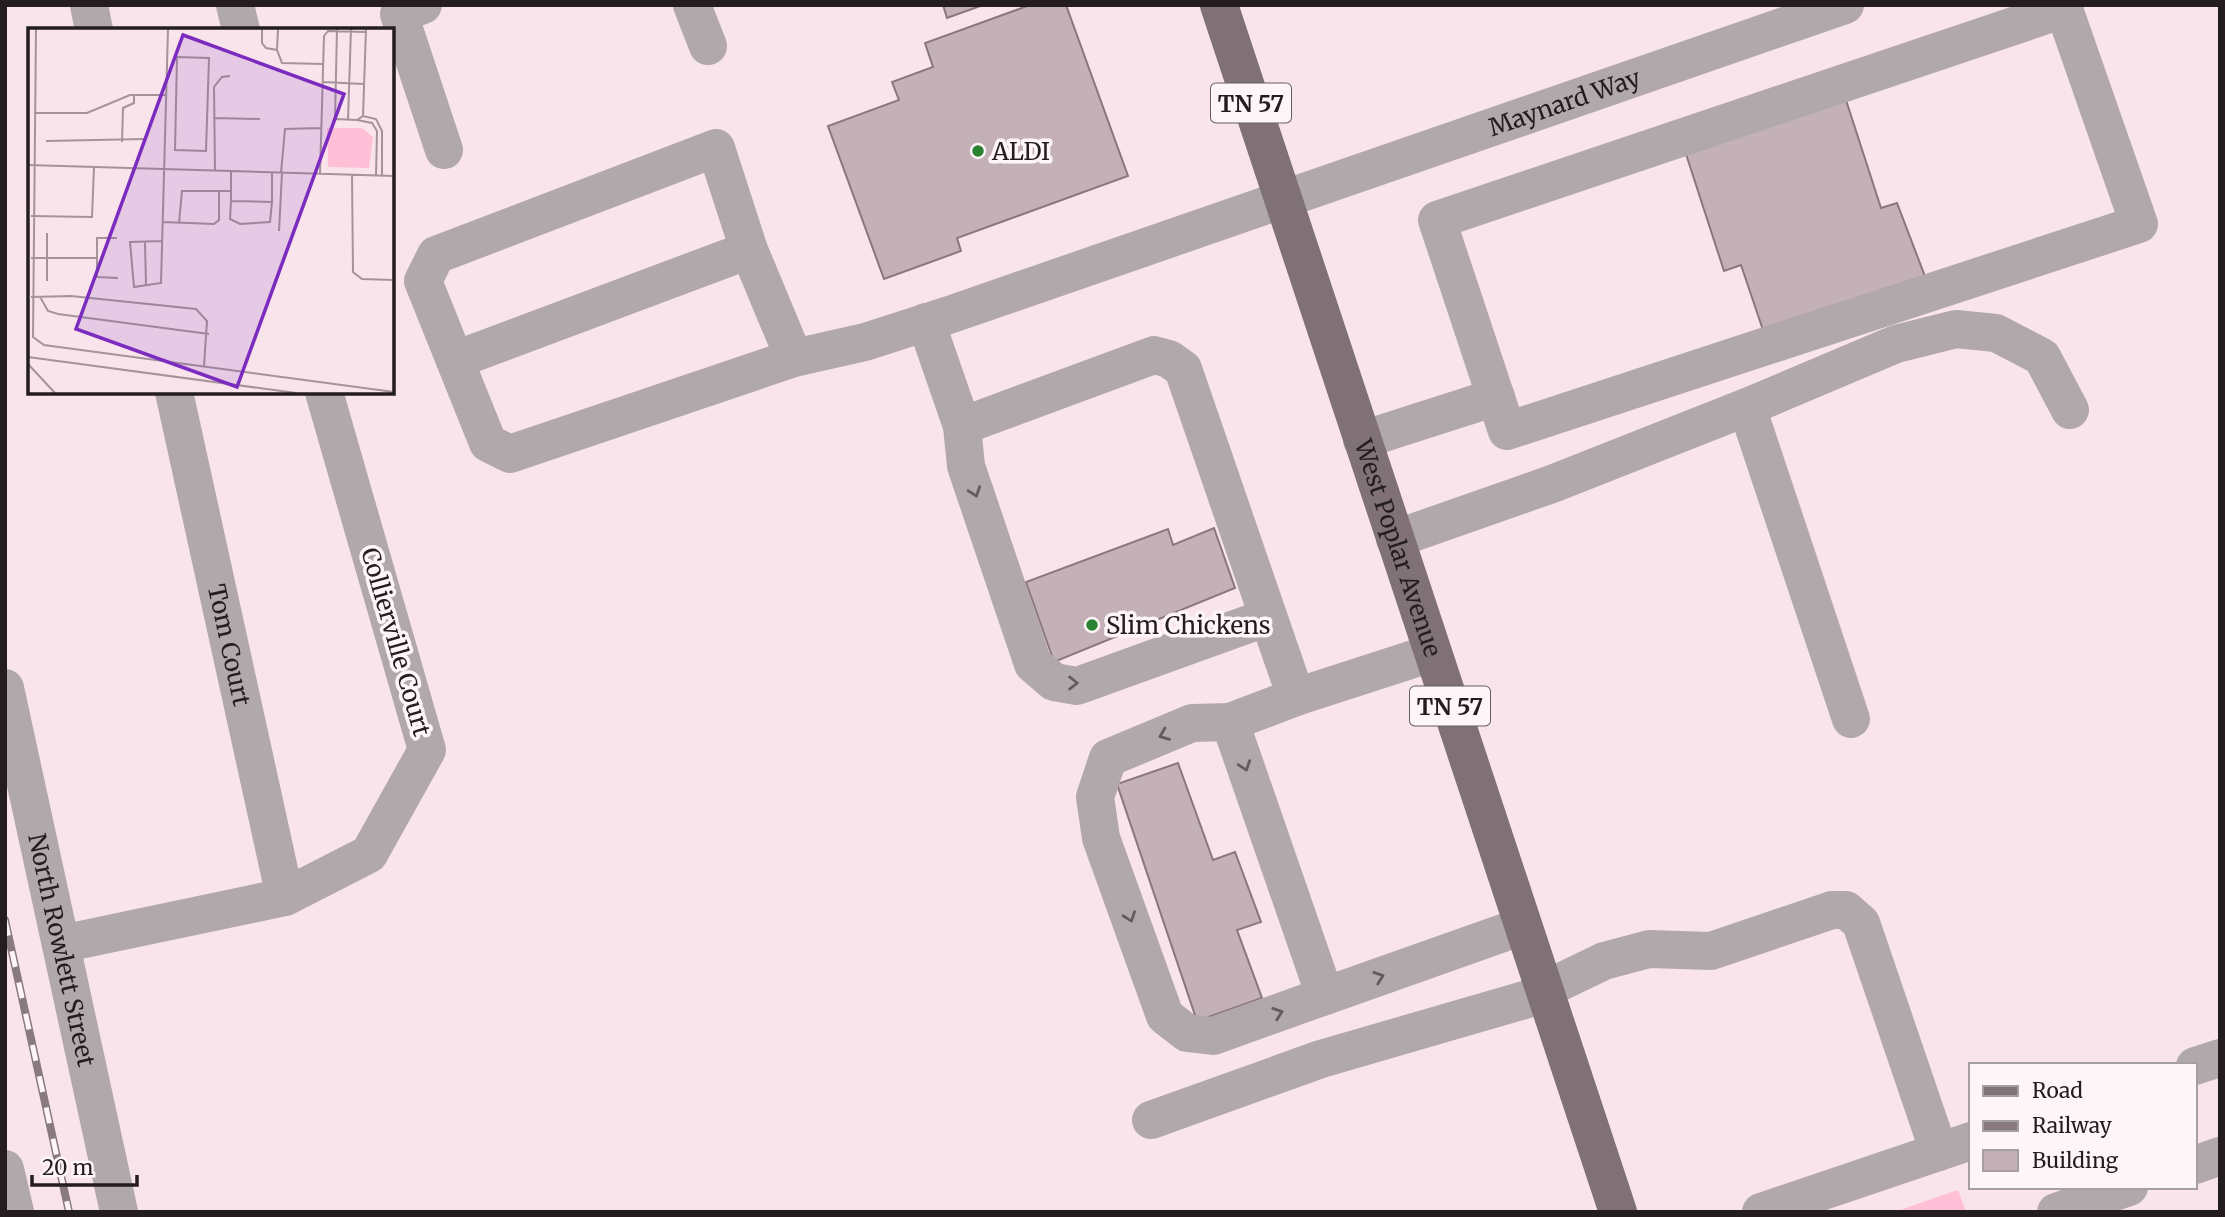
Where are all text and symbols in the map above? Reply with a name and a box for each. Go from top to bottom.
inset map [28,28,394,394]
street label: Maynard Way [1484,62,1644,143]
road number: TN 57 [1211,83,1291,122]
place label: ALDI [991,136,1050,167]
marker: ALDI [970,143,986,159]
street label: West Poplar Avenue [1348,434,1449,661]
one-way arrow [967,486,981,498]
street label: Collierville Court [354,544,438,740]
street label: Tom Court [201,581,258,709]
place label: Slim Chickens [1106,610,1271,641]
marker: Slim Chickens [1084,617,1100,633]
one-way arrow [1068,675,1079,691]
road number: TN 57 [1410,686,1490,726]
one-way arrow [1158,726,1170,740]
one-way arrow [1237,759,1251,772]
street label: North Rowlett Street [22,830,103,1070]
one-way arrow [1122,911,1136,923]
one-way arrow [1373,971,1385,985]
one-way arrow [1272,1007,1284,1021]
legend [1969,1063,2197,1189]
text: Road [2032,1077,2083,1104]
text: Railway [2032,1112,2113,1139]
scale bar [32,1144,136,1188]
text: Building [2032,1147,2119,1174]
text: 20 m [42,1154,94,1181]

